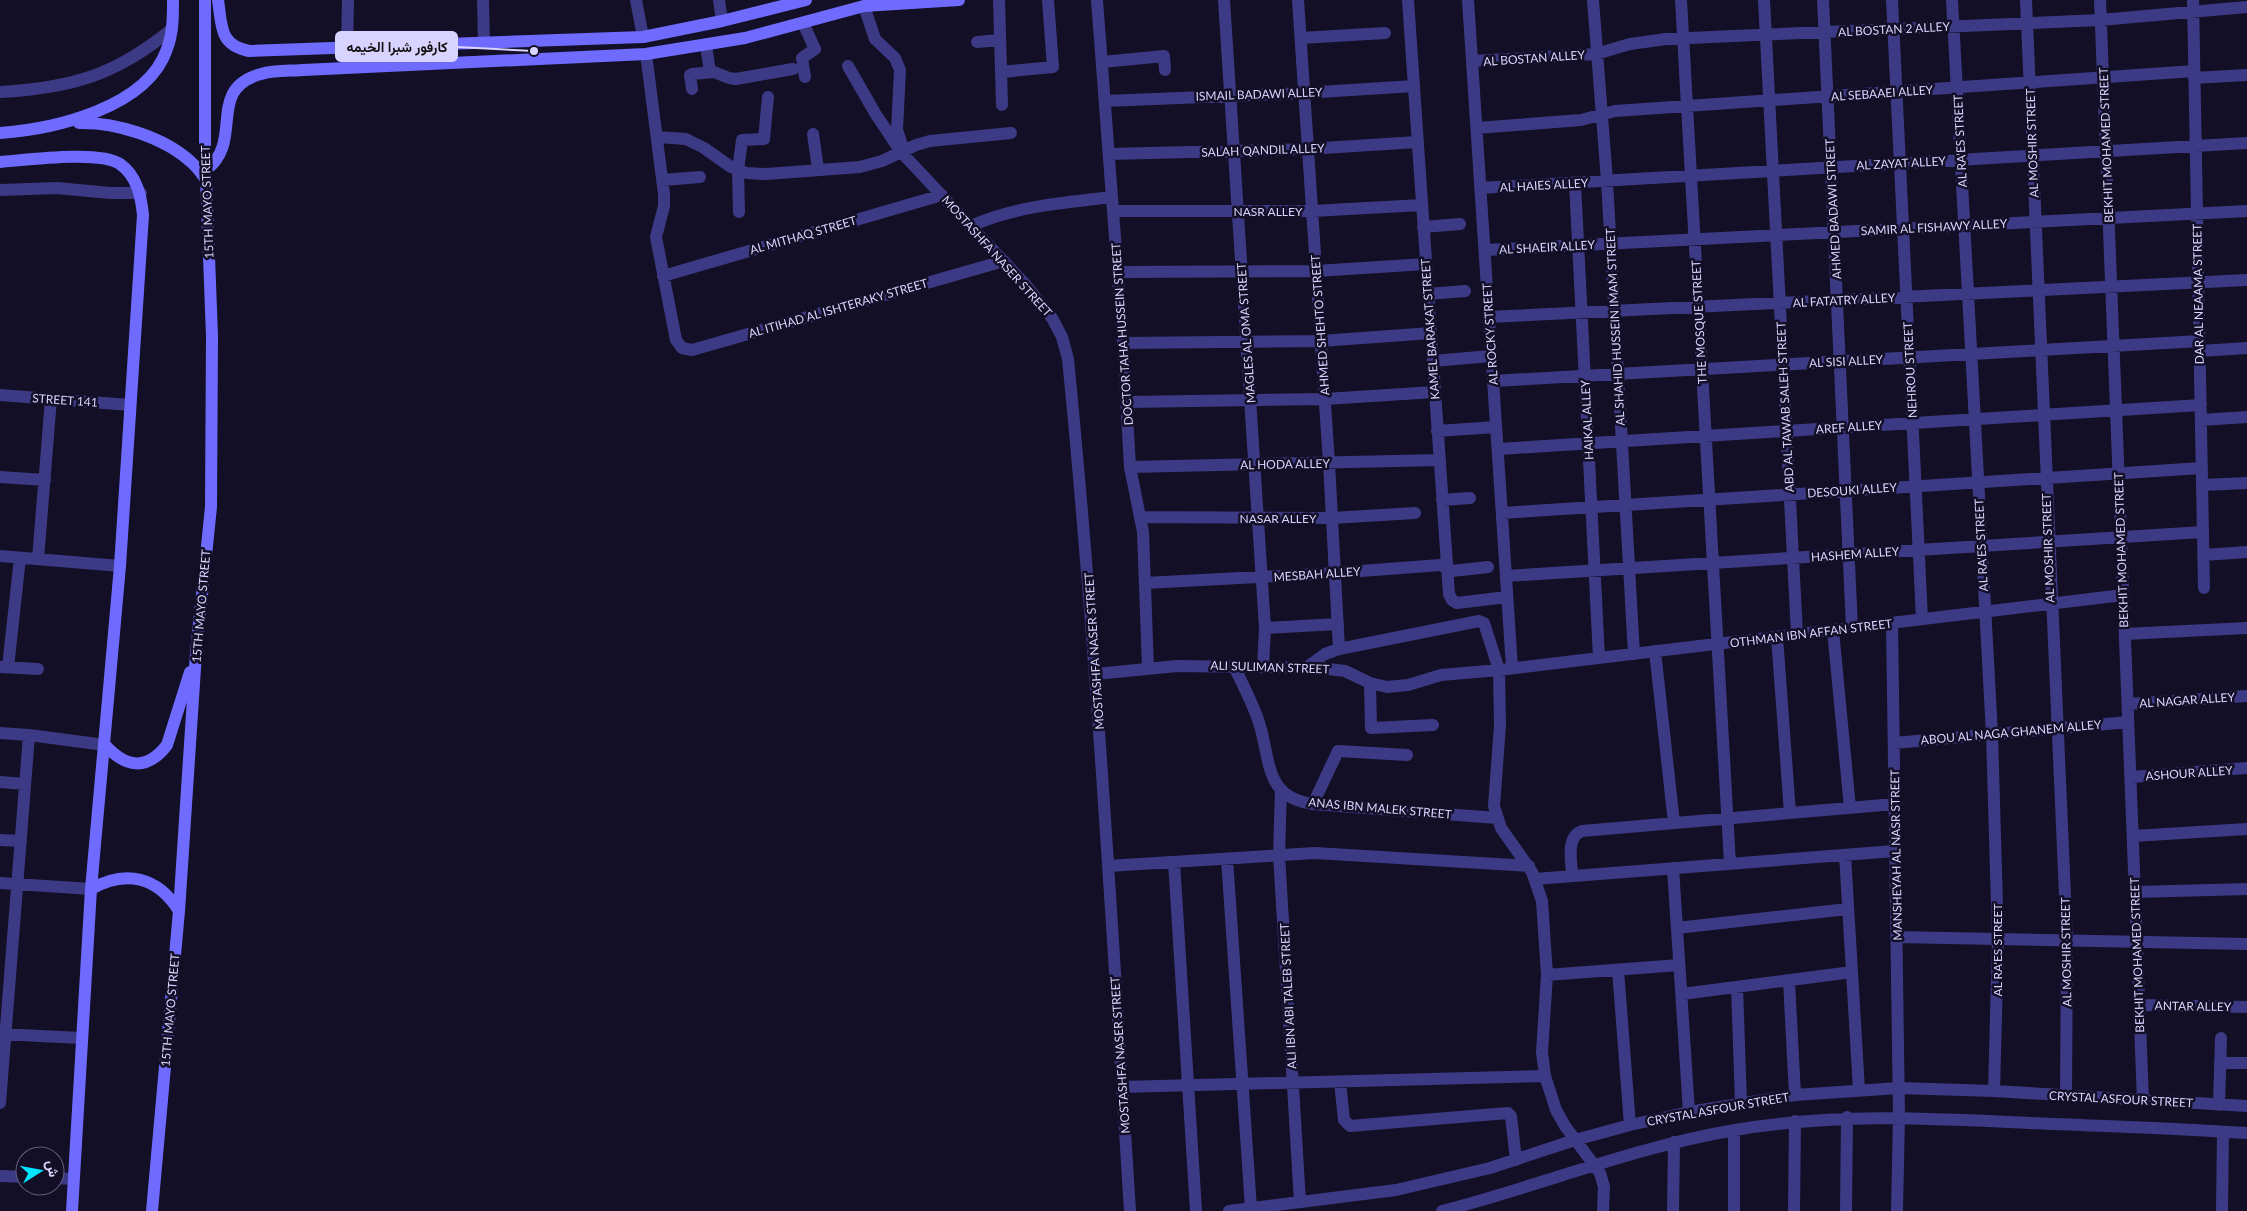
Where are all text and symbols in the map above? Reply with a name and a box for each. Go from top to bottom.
street label: AL BOSTAN 2 ALLEY [1838,19,1951,39]
callout: كارفور شبرا الخيمه [336,32,457,61]
text: كارفور شبرا الخيمه [346,38,448,56]
street label: AL BOSTAN ALLEY [1483,47,1586,69]
street label: BEKHIT MOHAMED STREET [2096,67,2116,223]
street label: AL SEBAAEI ALLEY [1831,82,1934,104]
street label: ISMAIL BADAWI ALLEY [1195,84,1323,104]
street label: AL MOSHIR STREET [2023,88,2041,198]
street label: AL RA'ES STREET [1950,94,1970,188]
street label: AHMED BADAWI STREET [1822,138,1844,280]
street label: SALAH QANDIL ALLEY [1201,140,1325,160]
street label: 15TH MAYO STREET [198,145,216,259]
street label: AL ZAYAT ALLEY [1856,153,1947,173]
street label: AL HAIES ALLEY [1499,175,1589,195]
street label: MOSTASHFA NASER STREET [939,192,1055,320]
street label: NASR ALLEY [1234,204,1303,219]
street label: AL MITHAQ STREET [748,213,858,257]
street label: SAMIR AL FISHAWY ALLEY [1860,216,2008,238]
street label: DAR AL NEAAMA STREET [2189,224,2207,364]
street label: AL SHAHID HUSSEIN IMAM STREET [1602,228,1628,426]
street label: AL SHAEIR ALLEY [1499,237,1596,257]
street label: DOCTOR TAHA HUSSEIN STREET [1108,242,1136,426]
street label: AHMED SHEHTO STREET [1308,254,1332,396]
street label: KAMEL BARAKAT STREET [1418,258,1442,400]
street label: THE MOSQUE STREET [1688,260,1710,384]
street label: MAGLES AL OMA STREET [1234,262,1258,404]
street label: AL ITIHAD AL ISHTERAKY STREET [747,275,929,341]
street label: AL ROCKY STREET [1479,283,1501,385]
street label: AL FATATRY ALLEY [1792,290,1896,310]
street label: ABD AL TAWAB SALEH STREET [1773,321,1797,493]
street label: NEHROU STREET [1900,322,1920,418]
street label: AL SISI ALLEY [1809,352,1884,370]
street label: HAIKAL ALLEY [1577,379,1597,460]
street label: STREET 141 [32,390,98,410]
street label: AREF ALLEY [1815,417,1883,437]
street label: AL HODA ALLEY [1240,456,1331,472]
street label: BEKHIT MOHAMED STREET [2111,472,2131,628]
street label: DESOUKI ALLEY [1807,479,1898,501]
street label: AL MOSHIR STREET [2039,493,2057,603]
street label: AL RA'ES STREET [1971,498,1991,592]
street label: NASAR ALLEY [1240,511,1317,526]
street label: HASHEM ALLEY [1810,543,1900,565]
street label: 15TH MAYO STREET [189,549,213,663]
street label: MESBAH ALLEY [1273,563,1361,585]
street label: MOSTASHFA NASER STREET [1081,572,1107,730]
street label: OTHMAN IBN AFFAN STREET [1729,616,1893,650]
street label: ALI SULIMAN STREET [1210,657,1330,677]
street label: AL NAGAR ALLEY [2139,689,2236,711]
street label: ABOU AL NAGA GHANEM ALLEY [1920,717,2102,747]
street label: ASHOUR ALLEY [2145,762,2234,784]
street label: MANSHEYAH AL NASR STREET [1887,769,1905,941]
street label: ANAS IBN MALEK STREET [1308,794,1452,822]
street label: BEKHIT MOHAMED STREET [2127,877,2147,1033]
street label: AL MOSHIR STREET [2058,897,2074,1007]
street label: AL RA'ES STREET [1990,904,2005,996]
street label: ALI IBN ABI TALEB STREET [1277,923,1299,1069]
street label: 15TH MAYO STREET [158,953,182,1067]
street label: MOSTASHFA NASER STREET [1107,976,1133,1134]
street label: ANTAR ALLEY [2155,998,2232,1014]
street label: CRYSTAL ASFOUR STREET [2049,1088,2193,1110]
street label: CRYSTAL ASFOUR STREET [1646,1089,1790,1129]
north arrow [15,1146,65,1196]
text: ش [42,1159,63,1179]

